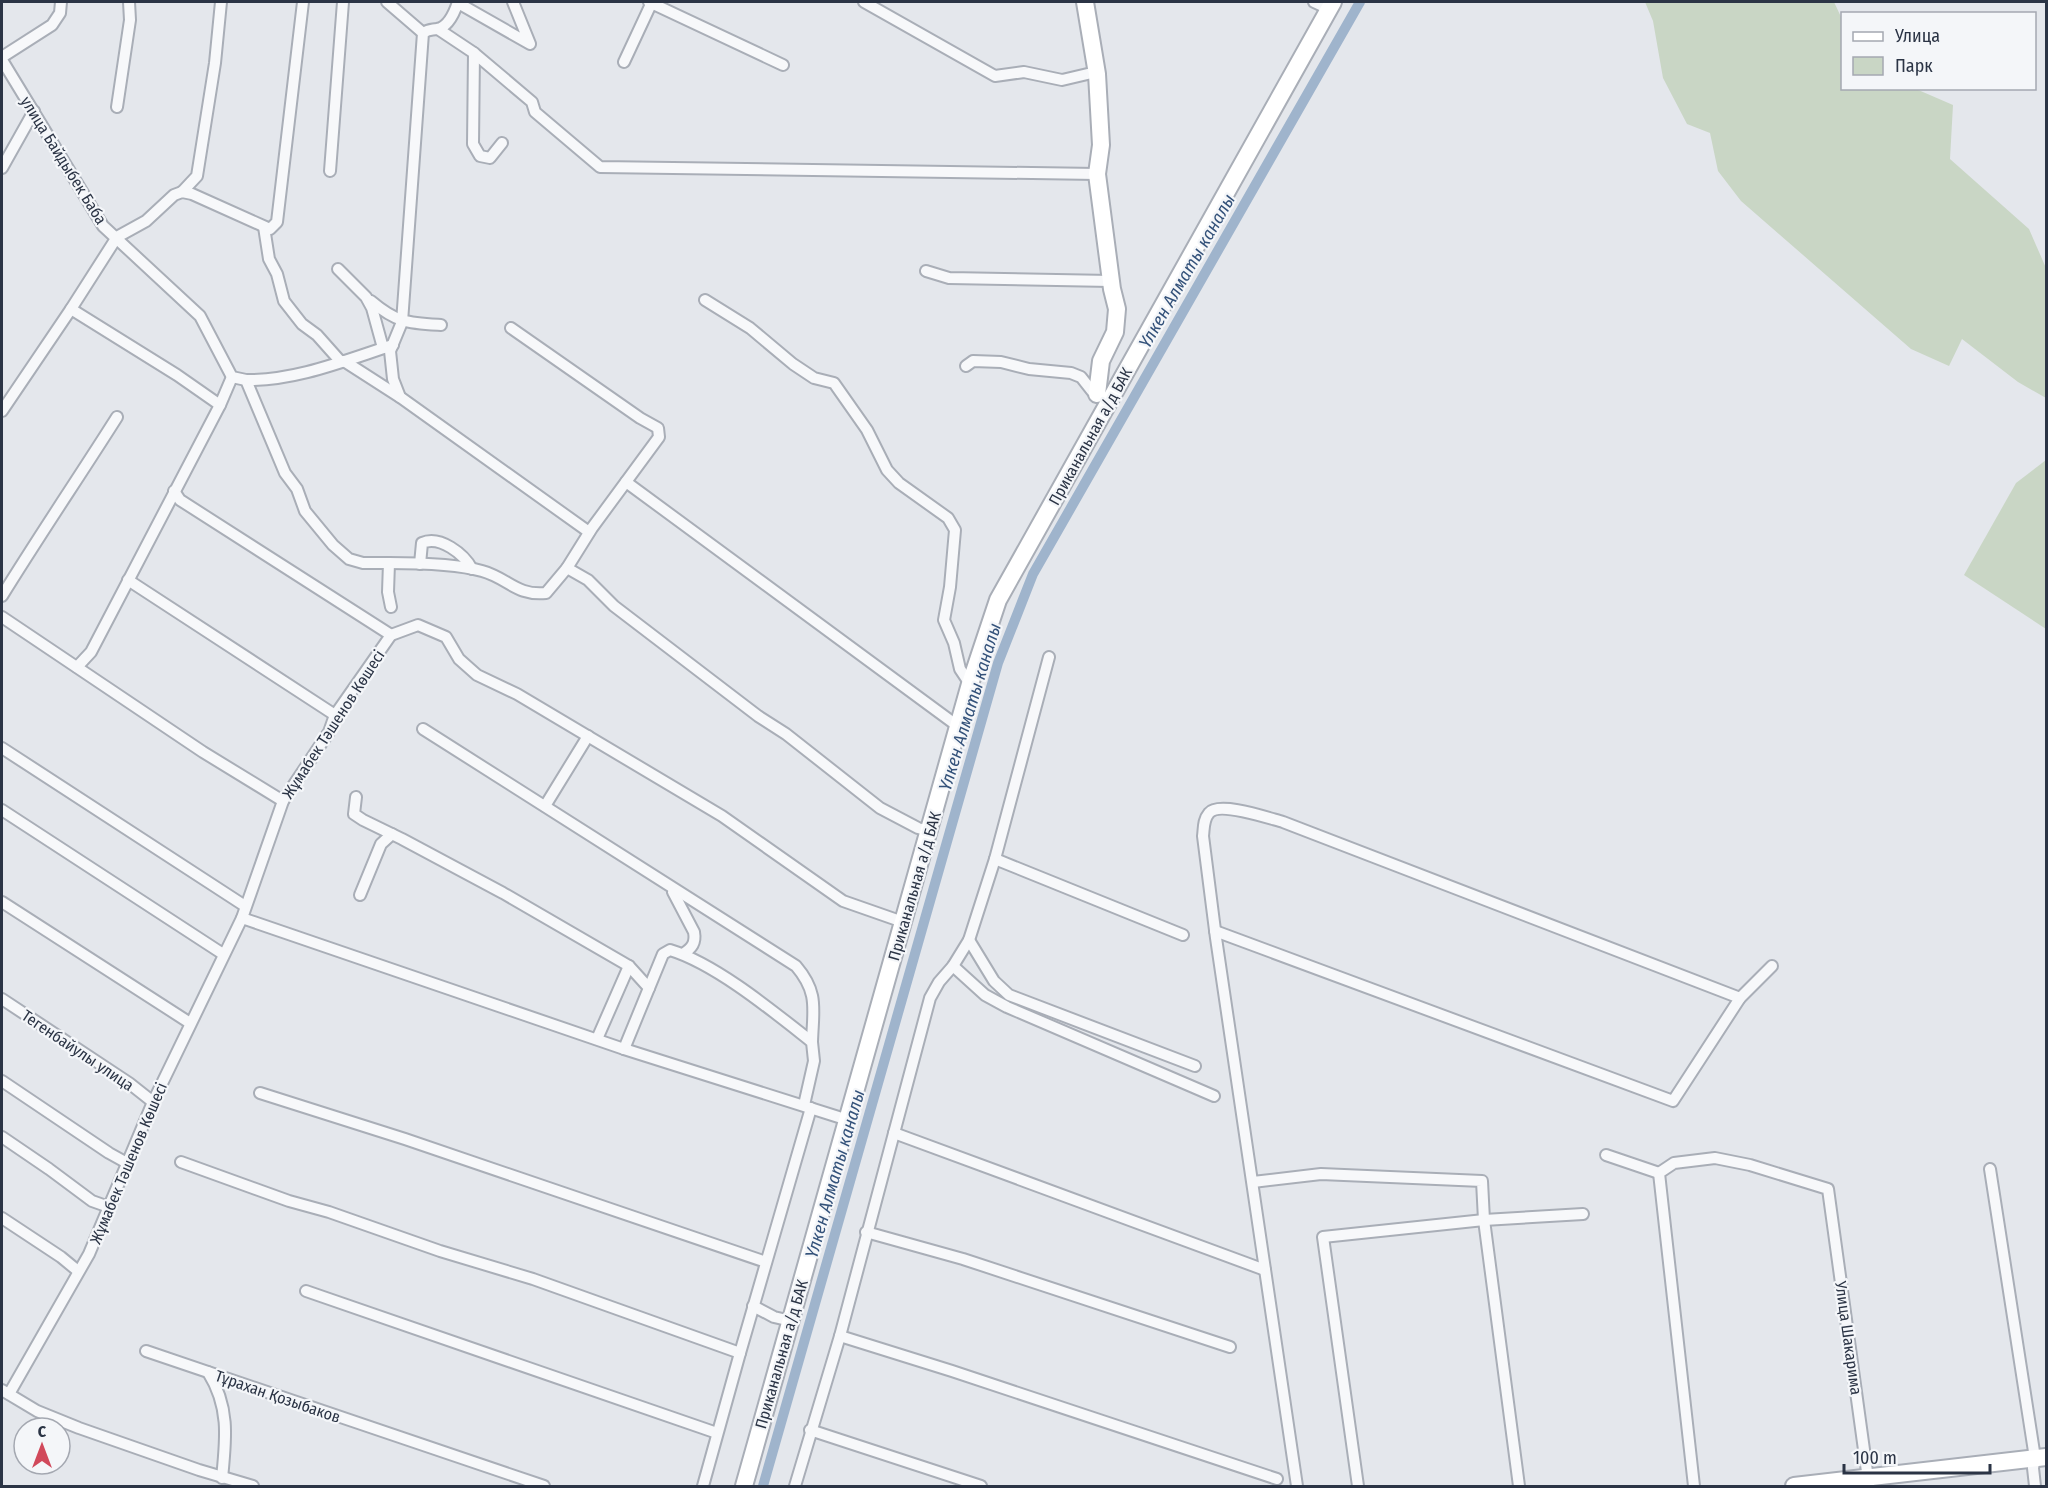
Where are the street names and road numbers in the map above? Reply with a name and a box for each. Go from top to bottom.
street label: улица Байдыбек Баба [17,93,111,228]
street label: Приканальная а/д БАК [1045,364,1136,508]
street label: Жұмабек Тәшенов Көшесі [278,646,389,802]
street label: Приканальная а/д БАК [884,809,945,963]
street label: Тегенбайулы улица [18,1006,137,1095]
street label: Жұмабек Тәшенов Көшесі [86,1080,171,1247]
street label: Приканальная а/д БАК [751,1277,812,1431]
street label: Улица Шакарима [1831,1279,1866,1396]
street label: Тұрахан Қозыбаков [213,1366,343,1427]

